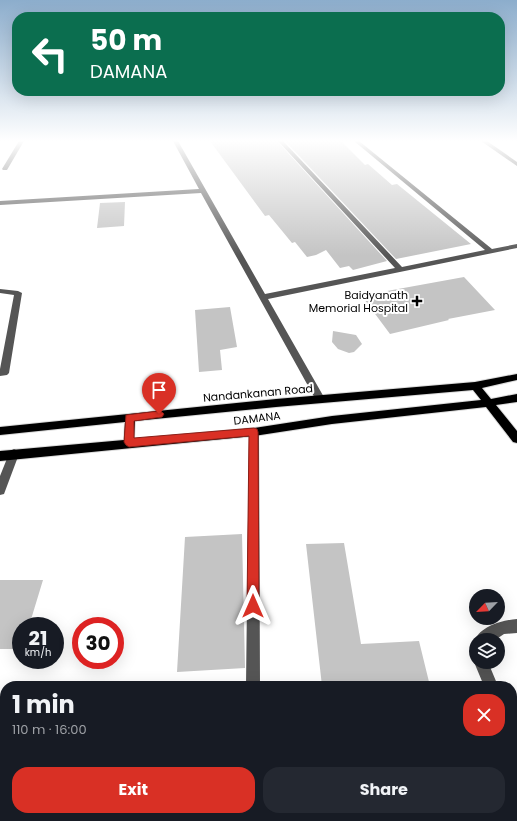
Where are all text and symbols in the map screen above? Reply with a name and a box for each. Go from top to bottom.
text: 50 m [90,21,162,60]
icon: left [24,28,76,80]
text: DAMANA [90,59,167,84]
place label: Baidyanath Memorial Hospital [309,287,408,316]
marker: Baidyanath Memorial Hospital [411,295,423,307]
pin [142,373,176,414]
icon: arrive [148,379,170,401]
street label: Nandankanan Road [202,380,314,406]
street label: DAMANA [233,407,282,429]
position arrow [232,585,274,627]
north arrow [469,589,505,625]
map controls [469,589,505,669]
speed limit sign: 30 [72,617,124,669]
text: 21 [29,624,47,652]
button: layers [469,633,505,669]
text: km/h [25,645,51,660]
text: 1 min [12,688,75,721]
button: close [463,694,505,736]
text: 110 m · 16:00 [12,720,87,739]
button: Exit [12,767,255,813]
button: Share [263,767,505,813]

